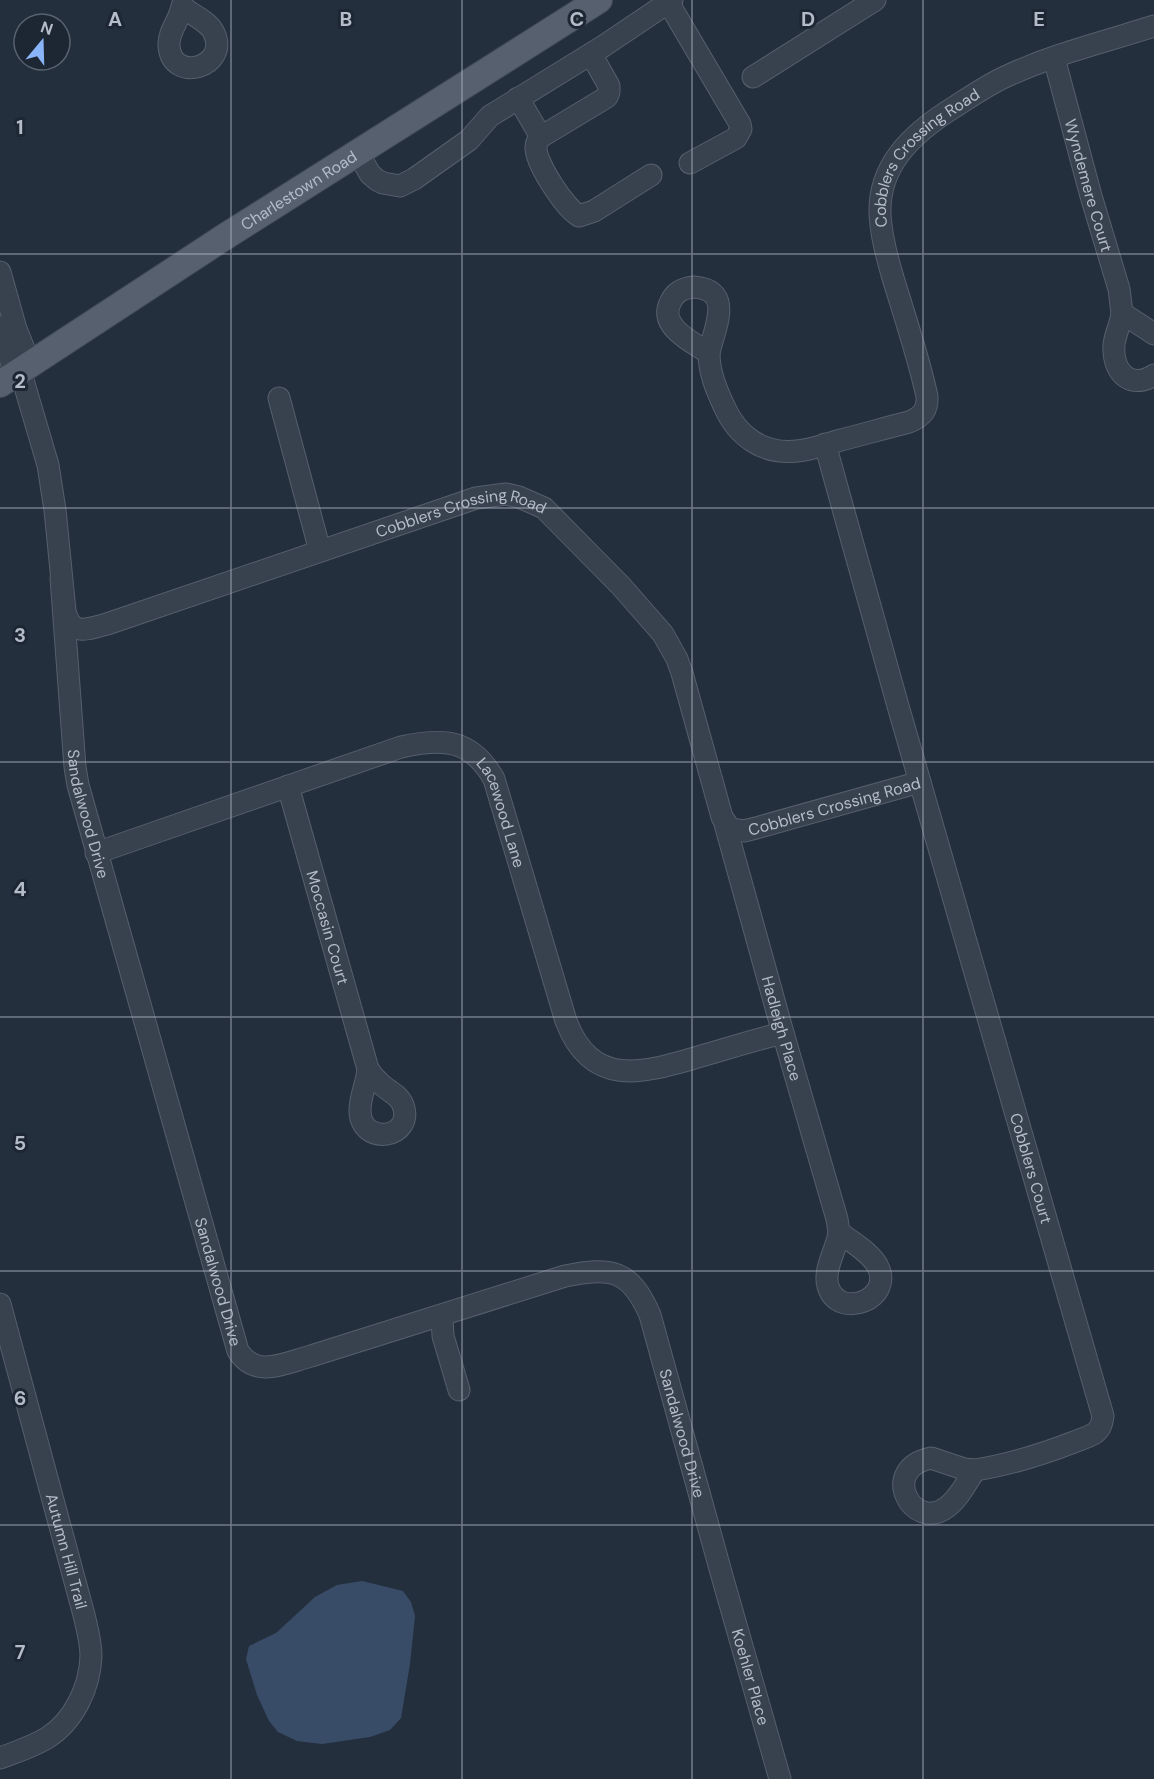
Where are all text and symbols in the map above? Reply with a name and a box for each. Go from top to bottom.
text: A [108,6,122,32]
text: B [340,6,352,32]
text: C [570,6,584,32]
text: D [801,6,815,32]
text: E [1033,6,1045,32]
north arrow [12,12,72,72]
text: N [38,16,56,40]
street label: Cobblers Crossing Road [869,83,983,228]
text: 1 [16,114,24,140]
street label: Wyndemere Court [1060,116,1118,254]
street label: Charlestown Road [236,145,361,235]
text: 2 [14,368,26,394]
street label: Cobblers Crossing Road [373,483,550,542]
text: 3 [14,622,26,648]
street label: Sandalwood Drive [63,748,114,881]
street label: Lacewood Lane [472,753,530,870]
street label: Cobblers Crossing Road [746,772,923,840]
street label: Moccasin Court [302,868,354,987]
text: 4 [14,876,27,902]
street label: Hadleigh Place [757,973,807,1083]
street label: Cobblers Court [1005,1110,1057,1226]
text: 5 [14,1130,26,1156]
street label: Sandalwood Drive [190,1215,247,1348]
street label: Sandalwood Drive [655,1366,710,1500]
text: 6 [14,1385,26,1411]
street label: Autumn Hill Trail [41,1491,92,1611]
street label: Koehler Place [727,1626,775,1727]
text: 7 [15,1639,26,1665]

